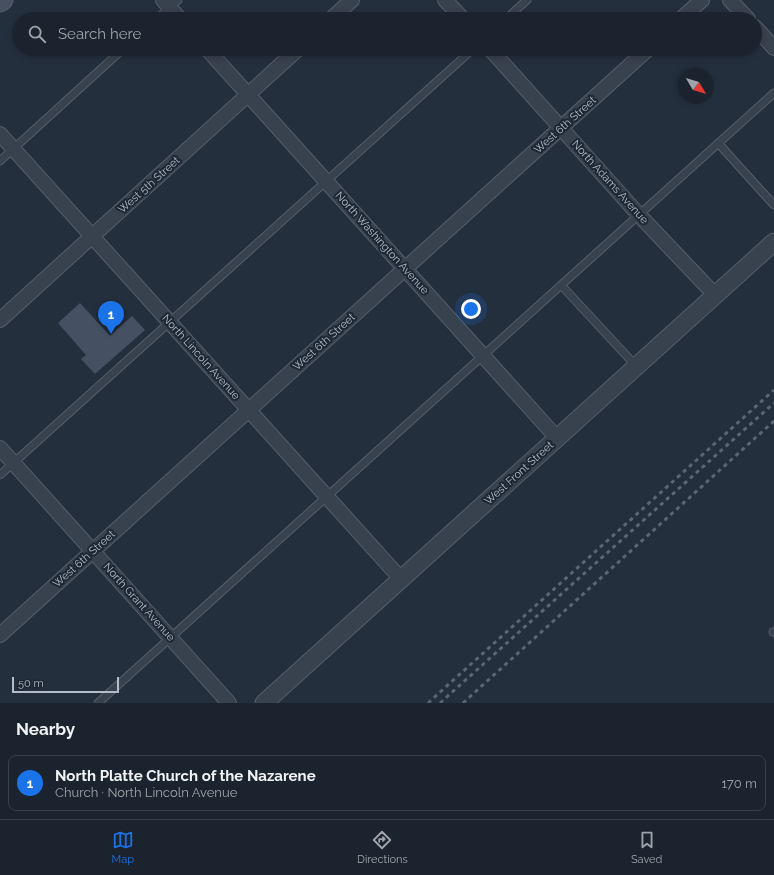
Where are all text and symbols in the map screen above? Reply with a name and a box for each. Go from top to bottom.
search box [12,12,762,56]
icon: search [26,23,48,45]
text: Search here [58,25,141,43]
north arrow [678,68,714,104]
street label: West 6th Street [531,94,599,156]
street label: North Adams Avenue [569,138,651,227]
street label: West 5th Street [116,154,183,216]
street label: North Washington Avenue [333,189,432,297]
your location [461,299,481,319]
pin: 1 [98,301,124,334]
street label: West 6th Street [290,311,358,373]
street label: North Lincoln Avenue [159,312,243,403]
street label: West Front Street [482,438,557,507]
street label: West 6th Street [50,528,118,590]
street label: North Grant Avenue [101,560,178,644]
scale bar [12,675,119,694]
text: 50 m [18,677,44,690]
text: Nearby [16,719,75,739]
text: North Platte Church of the Nazarene [55,767,316,785]
text: 1 [27,776,33,791]
text: 170 m [721,776,757,791]
text: Church · North Lincoln Avenue [55,785,237,800]
tab: Map [112,829,134,866]
tab: Directions [357,829,408,866]
tab: Saved [631,829,662,866]

